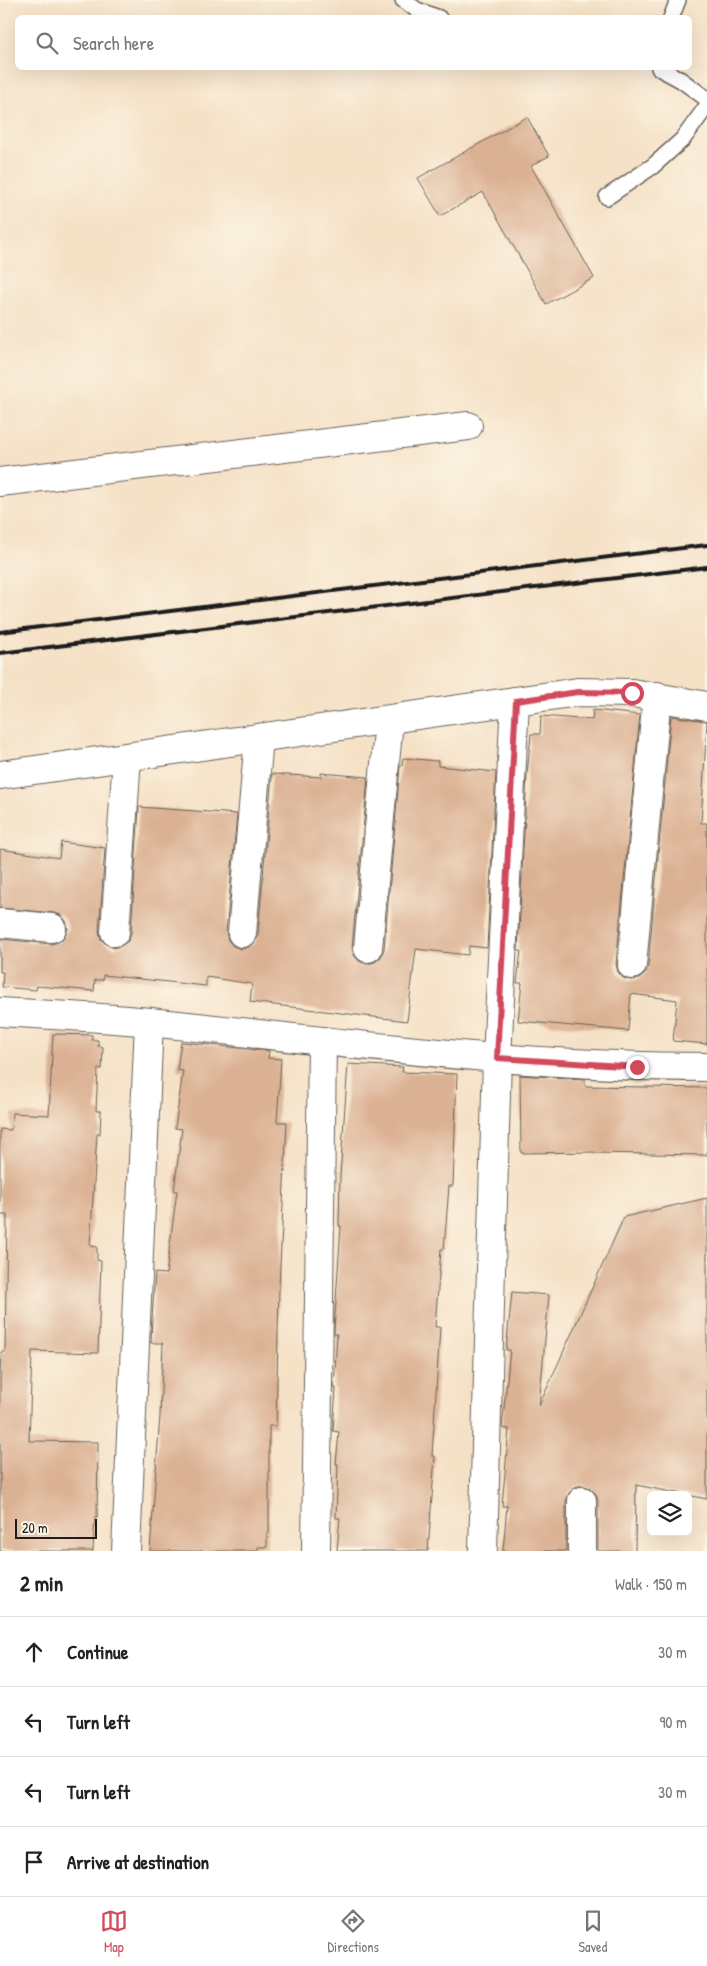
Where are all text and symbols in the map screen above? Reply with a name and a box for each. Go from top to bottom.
search box [15,15,692,70]
icon: search [33,29,61,57]
text: Search here [73,30,154,56]
route start [621,682,644,705]
route end [626,1056,649,1079]
map controls [647,1491,692,1536]
button: layers [647,1491,692,1536]
scale bar [15,1516,98,1539]
text: 20 m [22,1518,48,1537]
text: 2 min [20,1569,63,1598]
text: Walk · 150 m [615,1573,687,1595]
icon: ahead [20,1638,48,1666]
text: Continue [67,1639,128,1665]
text: 30 m [658,1641,687,1663]
icon: left [20,1708,48,1736]
text: Turn left [67,1709,130,1735]
text: 90 m [659,1711,687,1733]
icon: left [20,1778,48,1806]
text: Turn left [67,1779,130,1805]
text: 30 m [658,1781,687,1803]
icon: arrive [20,1848,48,1876]
text: Arrive at destination [67,1849,209,1875]
tab: Map [100,1907,128,1956]
tab: Directions [327,1907,379,1956]
tab: Saved [579,1907,607,1956]

